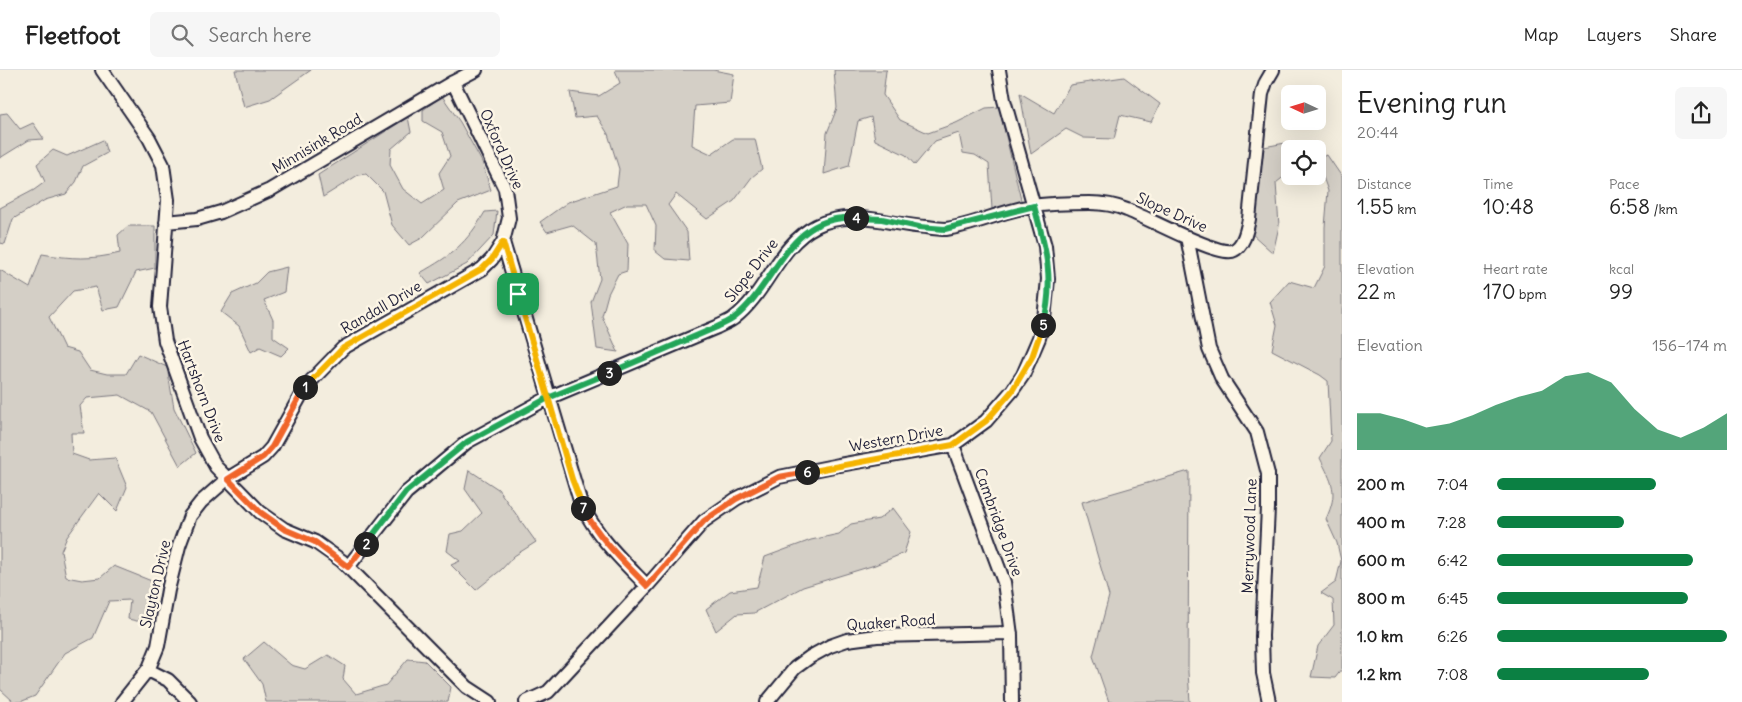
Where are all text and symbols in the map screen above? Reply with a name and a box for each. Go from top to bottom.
search box [150,12,500,57]
text: Fleetfoot [25,20,120,50]
icon: search [168,21,196,49]
text: Search here [208,23,311,47]
text: Map [1523,23,1558,46]
text: Layers [1586,23,1642,46]
text: Share [1670,23,1717,46]
north arrow [1281,85,1326,130]
map controls [1281,85,1326,185]
text: Evening run [1357,85,1507,121]
button: share [1675,87,1727,139]
street label: Oxford Drive [476,106,528,192]
street label: Minnisink Road [269,109,366,177]
text: 20:44 [1357,122,1398,142]
button: locate [1281,140,1326,185]
text: Distance [1357,175,1412,193]
text: Time [1483,175,1513,193]
text: Pace [1609,175,1639,193]
street label: Slope Drive [1134,188,1210,236]
text: 1.55 [1357,193,1394,220]
text: 10:48 [1483,193,1534,220]
text: 6:58 [1609,193,1650,220]
text: km [1394,200,1417,218]
text: /km [1650,200,1678,218]
pin: 4 [844,206,868,230]
text: 4 [852,209,861,227]
street label: Slope Drive [720,234,782,306]
text: Elevation [1357,260,1414,278]
text: Heart rate [1483,260,1548,278]
text: kcal [1609,260,1634,278]
pin [497,273,539,315]
street label: Randall Drive [337,276,425,338]
text: 22 [1357,278,1380,305]
text: 170 [1483,278,1515,305]
text: 99 [1609,278,1633,305]
icon: arrive [504,280,532,308]
text: m [1380,285,1396,303]
text: bpm [1515,285,1547,303]
pin: 5 [1030,312,1056,338]
text: 5 [1039,316,1048,334]
text: Elevation [1357,335,1423,355]
text: 156–174 m [1652,335,1727,355]
street label: Hartshorn Drive [174,337,230,445]
pin: 3 [596,360,622,386]
text: 3 [606,364,613,382]
pin: 1 [292,374,318,400]
text: 1 [303,378,308,396]
street label: Western Drive [848,420,944,456]
pin: 6 [794,460,820,484]
text: 6 [803,463,812,481]
street label: Cambridge Drive [971,465,1027,579]
text: 200 m [1357,474,1405,494]
text: 7:04 [1437,474,1468,494]
street label: Merrywood Lane [1237,478,1261,594]
pin: 7 [570,496,596,520]
text: 7 [580,499,587,517]
text: 400 m [1357,512,1405,532]
text: 7:28 [1437,512,1466,532]
pin: 2 [354,532,378,556]
text: 2 [363,535,370,553]
street label: Slayton Drive [136,538,174,630]
text: 600 m [1357,550,1405,570]
text: 6:42 [1437,550,1468,570]
text: 800 m [1357,588,1405,608]
text: 6:45 [1437,588,1468,608]
street label: Quaker Road [846,609,936,635]
text: 1.0 km [1357,626,1403,646]
text: 6:26 [1437,626,1468,646]
text: 1.2 km [1357,664,1401,684]
text: 7:08 [1437,664,1468,684]

